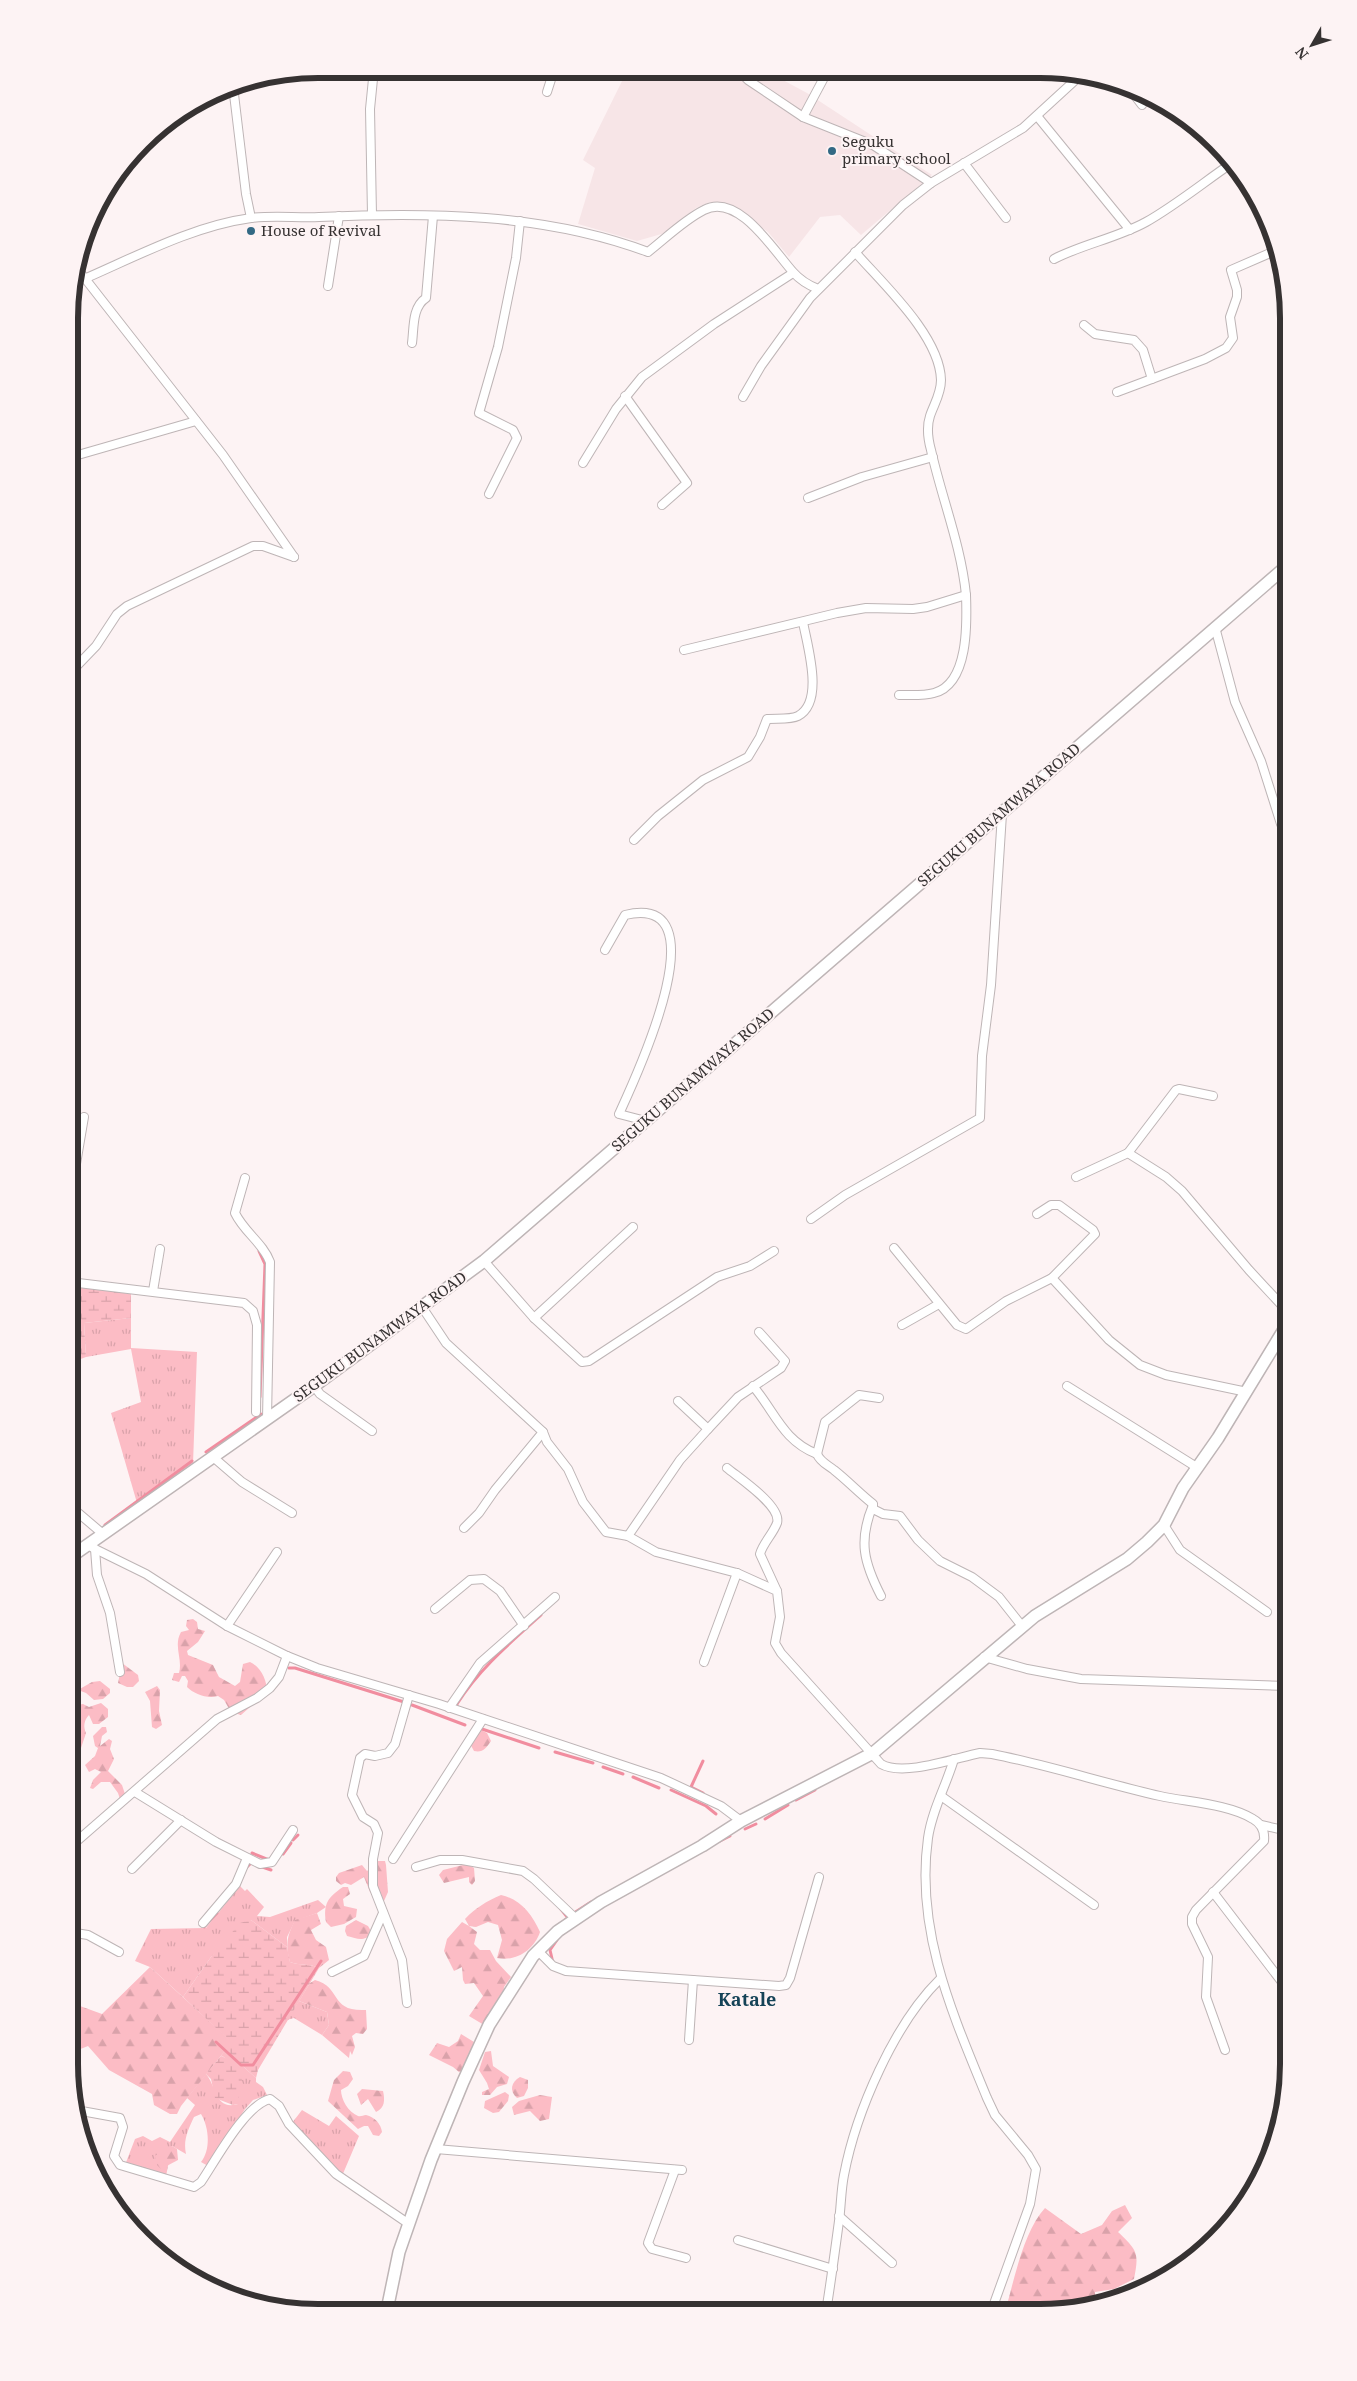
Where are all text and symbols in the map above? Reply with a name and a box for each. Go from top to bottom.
north arrow [1287,20,1337,70]
text: N [1291,43,1312,64]
place label: Seguku primary school [842,131,951,168]
marker: Seguku primary school [826,145,838,157]
place label: House of Revival [261,220,381,240]
marker: House of Revival [245,225,257,237]
street label: SEGUKU BUNAMWAYA ROAD [913,738,1084,891]
street label: SEGUKU BUNAMWAYA ROAD [607,1003,778,1156]
street label: SEGUKU BUNAMWAYA ROAD [289,1266,470,1406]
district label: Katale [718,1987,776,2011]

